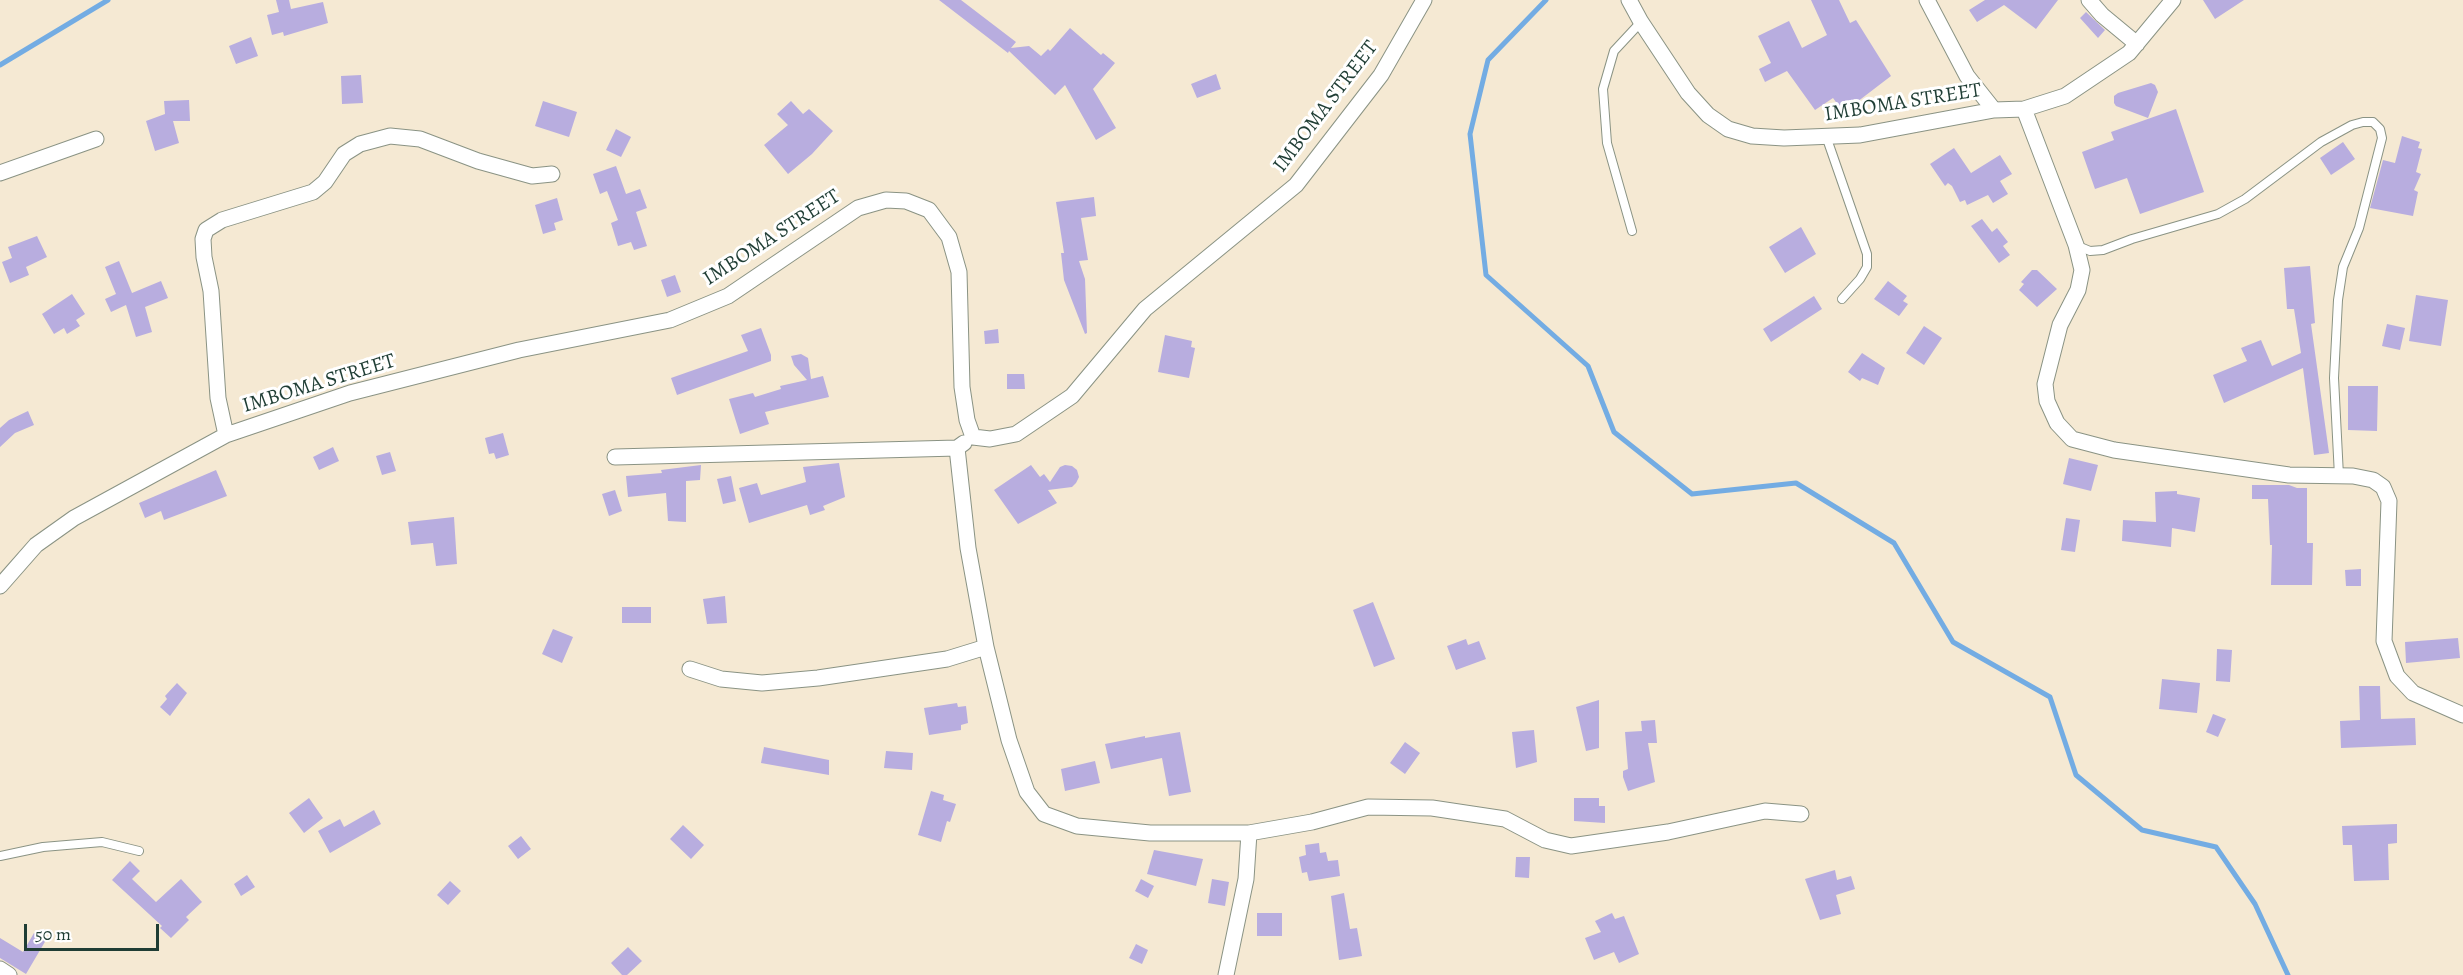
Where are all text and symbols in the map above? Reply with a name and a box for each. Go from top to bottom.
street label: IMBOMA STREET [1268,36,1384,178]
street label: IMBOMA STREET [1823,78,1983,128]
street label: IMBOMA STREET [699,184,845,292]
street label: IMBOMA STREET [240,349,398,419]
scale bar [27,912,162,950]
text: 50 m [35,922,71,946]

